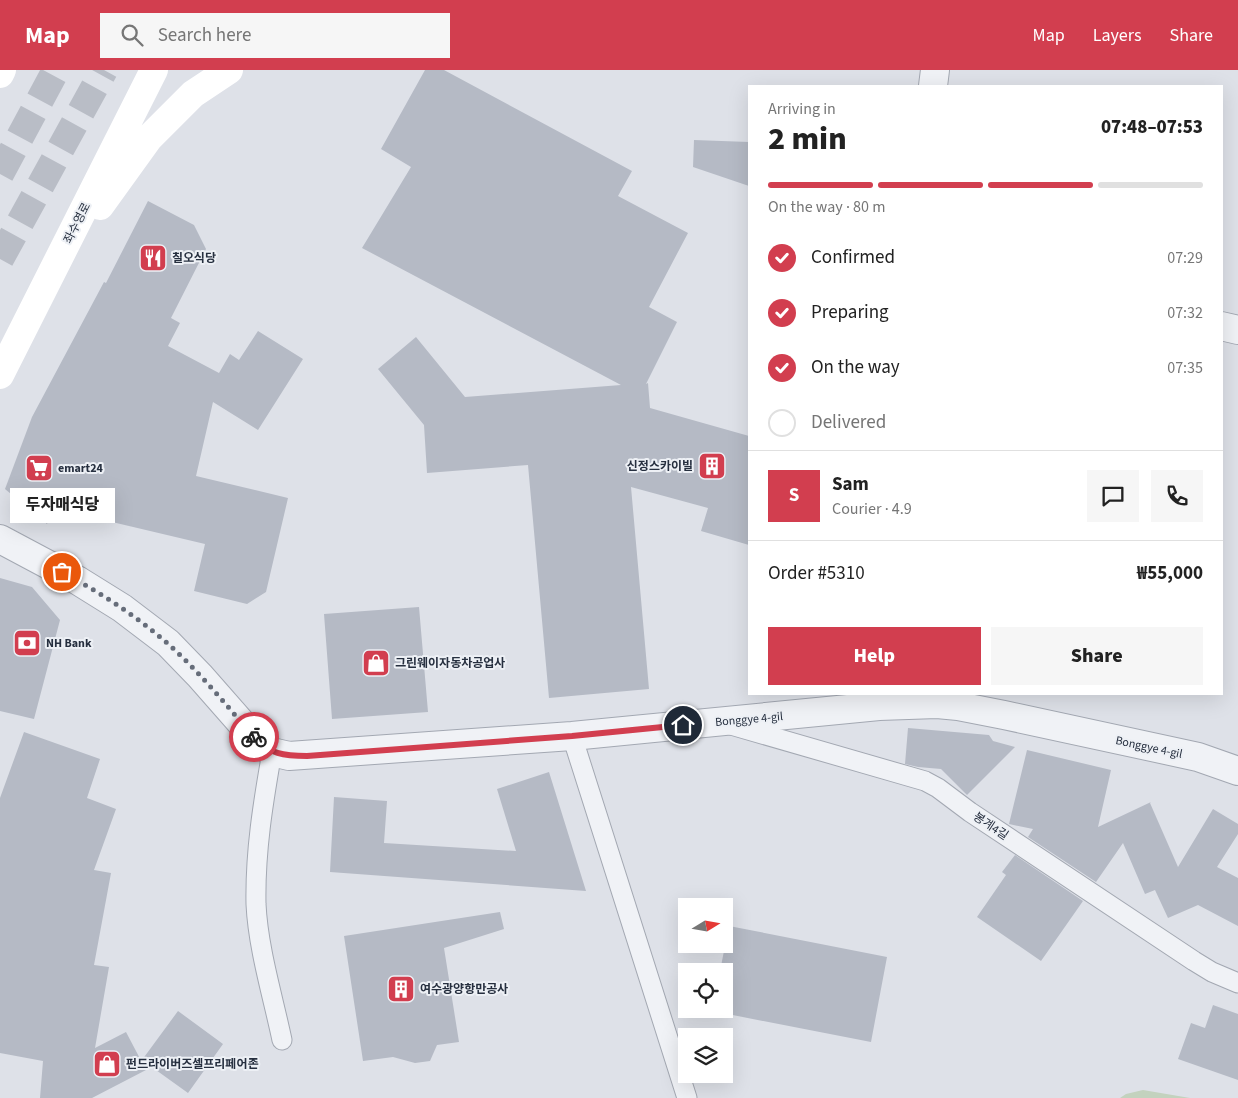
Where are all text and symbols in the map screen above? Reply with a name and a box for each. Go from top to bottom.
search box [100,13,450,58]
text: Map [25,18,70,53]
icon: search [118,21,146,49]
text: Search here [158,22,251,49]
text: Map [1033,23,1065,48]
text: Layers [1093,23,1142,48]
text: Share [1170,23,1213,48]
text: Arriving in [768,98,836,120]
text: 07:48–07:53 [1101,114,1203,141]
text: 2 min [768,116,847,162]
text: On the way · 80 m [768,196,885,218]
street label: 좌수영로 [60,200,95,247]
restaurant icon: 칠오식당 [138,243,168,273]
icon: check [768,244,796,272]
text: Confirmed [811,244,895,271]
text: 07:29 [1167,247,1203,269]
place label: 칠오식당 [172,250,216,267]
icon: check [768,299,796,327]
text: Preparing [811,299,889,326]
text: 07:32 [1167,302,1203,324]
icon: check [768,354,796,382]
text: On the way [811,354,900,381]
text: 07:35 [1167,357,1203,379]
text: Delivered [811,409,886,436]
building icon: 신정스카이빌 [697,451,727,481]
supermarket icon: emart24 [24,453,54,483]
place label: 신정스카이빌 [627,458,693,475]
place label: emart24 [58,460,104,477]
button: chat [1087,470,1139,522]
button: phone [1151,470,1203,522]
text: Sam [832,471,869,498]
text: S [789,482,799,509]
callout: 두자매식당 [10,487,114,522]
text: 두자매식당 [26,494,99,516]
text: Courier · 4.9 [832,498,912,520]
pin [41,551,83,593]
icon: bag [48,558,76,586]
text: Order #5310 [768,560,865,587]
text: ₩55,000 [1137,560,1203,587]
button: Help [768,627,981,685]
button: Share [991,627,1203,685]
bank icon: NH Bank [12,628,42,658]
place label: NH Bank [46,635,92,652]
shop icon: 그린웨이자동차공업사 [361,648,391,678]
place label: 그린웨이자동차공업사 [395,655,505,672]
pin [662,704,704,746]
street label: Bonggye 4-gil [714,708,784,731]
icon: home [669,711,697,739]
courier [229,712,279,762]
icon: bike [240,723,268,751]
street label: Bonggye 4-gil [1114,732,1184,763]
street label: 봉계4길 [970,808,1012,844]
north arrow [678,898,732,952]
map controls [678,898,733,1083]
button: locate [678,963,733,1018]
building icon: 여수광양항만공사 [386,974,416,1004]
place label: 여수광양항만공사 [420,981,508,998]
button: layers [678,1028,733,1083]
shop icon: 펀드라이버즈셀프리페어존 [92,1049,122,1079]
place label: 펀드라이버즈셀프리페어존 [126,1056,258,1073]

